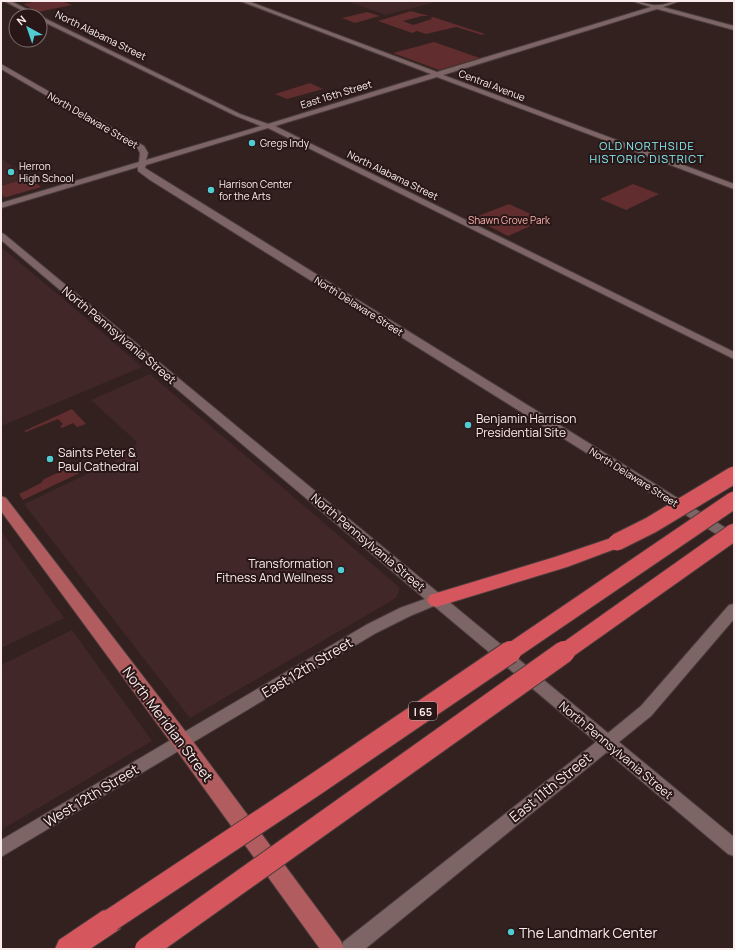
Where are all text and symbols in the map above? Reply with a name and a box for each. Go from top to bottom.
street label: North Alabama Street [53,7,149,63]
north arrow [8,8,48,48]
text: N [13,12,29,28]
street label: Central Avenue [457,66,527,104]
street label: East 16th Street [299,76,373,112]
street label: North Delaware Street [45,88,141,152]
place label: Gregs Indy [260,136,310,150]
marker: Gregs Indy [247,138,257,148]
district label: OLD NORTHSIDE HISTORIC DISTRICT [589,138,705,166]
street label: North Alabama Street [345,147,441,203]
place label: Herron High School [19,159,74,185]
marker: Herron High School [6,167,16,177]
place label: Harrison Center for the Arts [219,177,292,203]
marker: Harrison Center for the Arts [206,185,216,195]
park label: Shawn Grove Park [468,213,551,227]
street label: North Delaware Street [312,273,406,339]
street label: North Pennsylvania Street [58,282,180,388]
place label: Benjamin Harrison Presidential Site [476,410,576,441]
marker: Benjamin Harrison Presidential Site [463,420,473,430]
place label: Saints Peter & Paul Cathedral [58,444,139,475]
street label: North Delaware Street [587,444,681,510]
marker: Saints Peter & Paul Cathedral [45,454,55,464]
street label: North Pennsylvania Street [307,489,429,595]
place label: Transformation Fitness And Wellness [216,555,333,586]
marker: Transformation Fitness And Wellness [336,565,346,575]
street label: East 12th Street [258,632,356,702]
street label: North Meridian Street [118,663,218,786]
street label: North Pennsylvania Street [555,697,677,803]
road number: I 65 [409,702,437,720]
street label: East 11th Street [505,748,595,826]
street label: West 12th Street [40,759,142,831]
place label: The Landmark Center [519,923,657,942]
marker: The Landmark Center [506,927,516,937]

